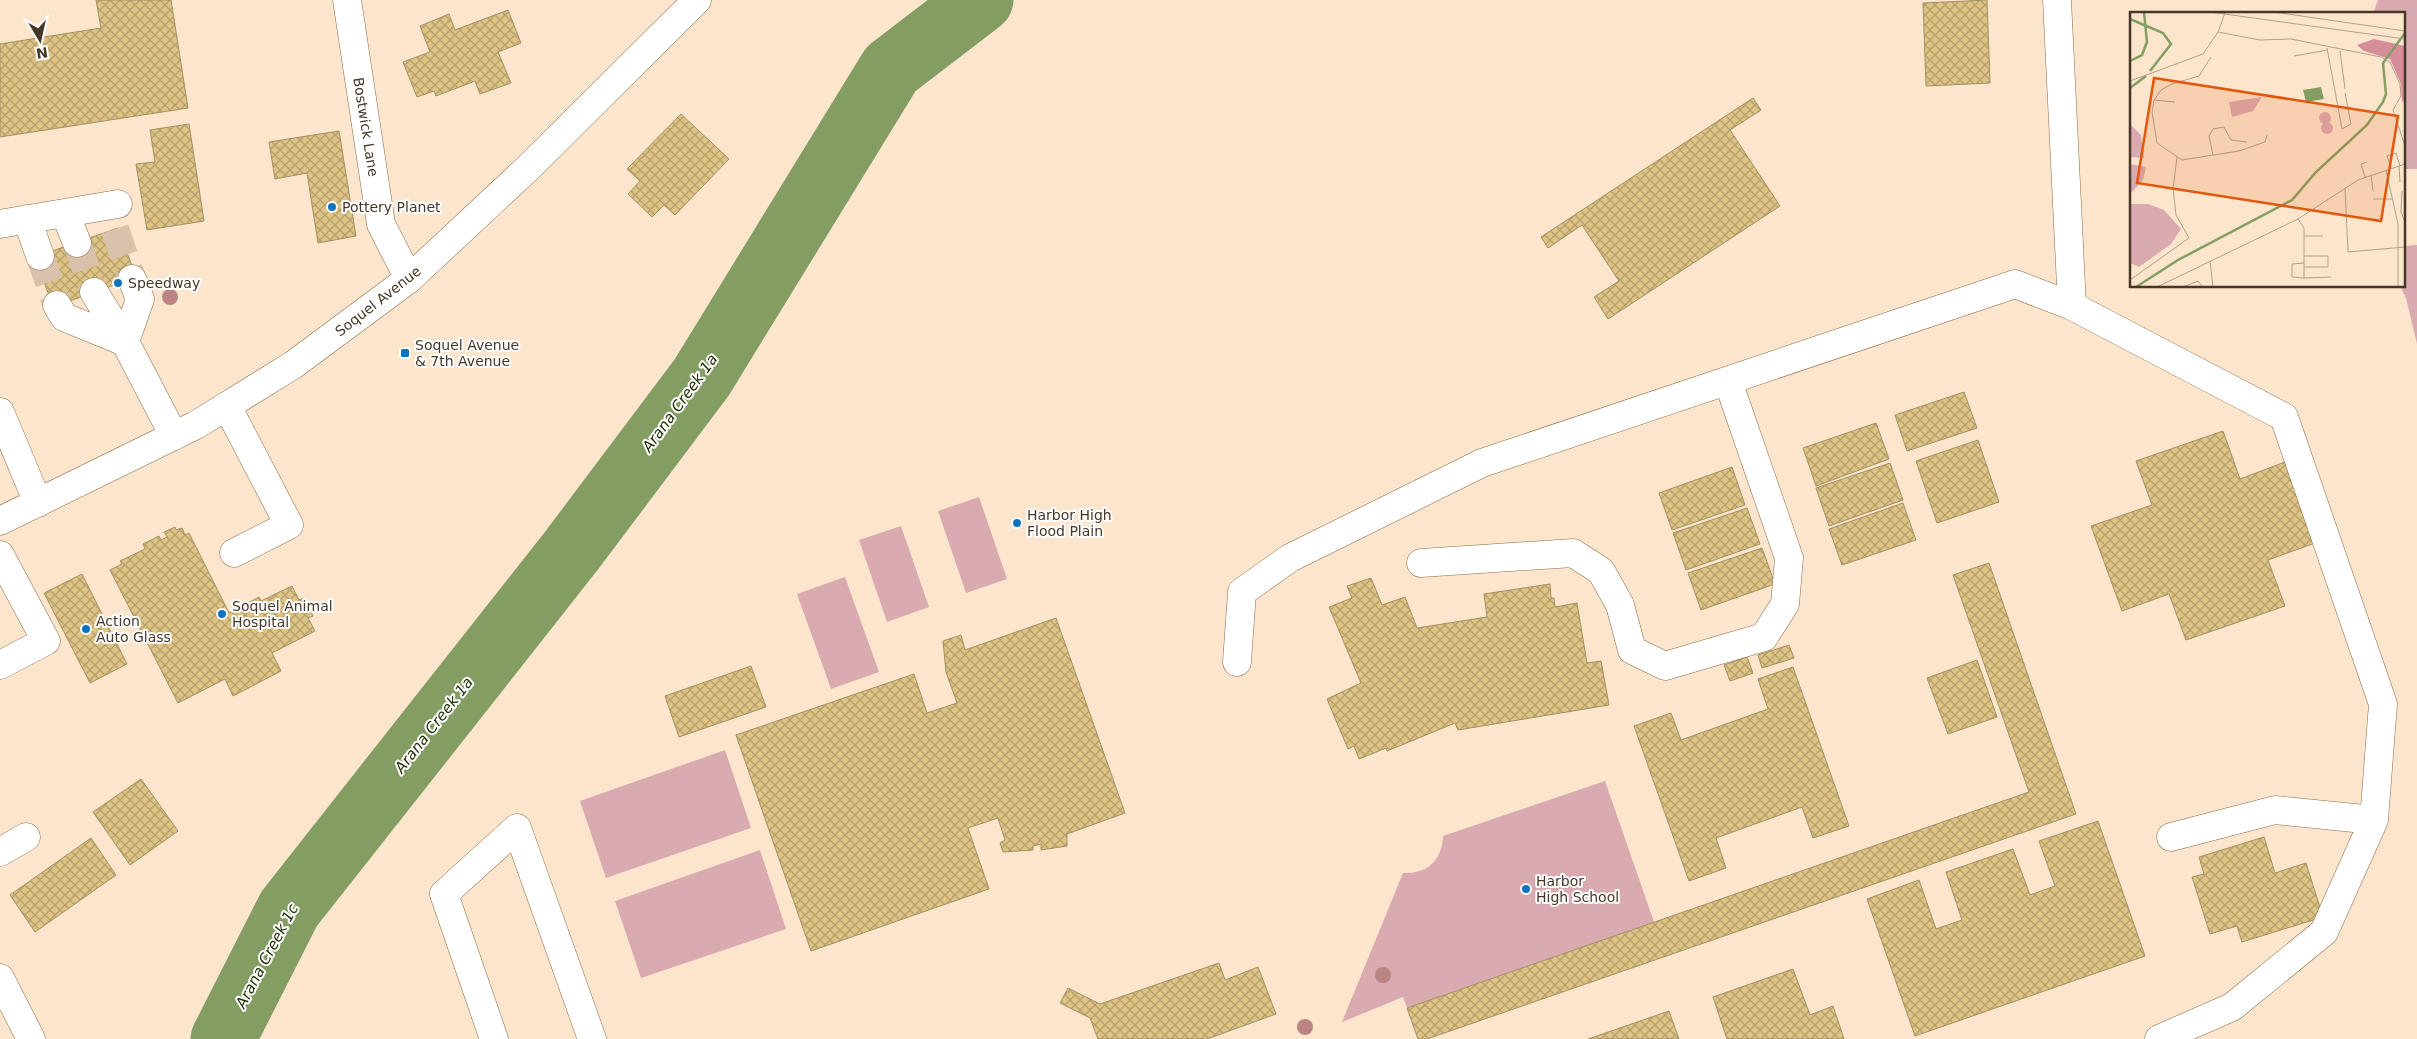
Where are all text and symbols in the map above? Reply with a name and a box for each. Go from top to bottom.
inset map [2130,12,2404,288]
north arrow [15,15,65,65]
text: N [35,44,49,62]
street label: Bostwick Lane [350,76,382,178]
place label: Pottery Planet [342,199,441,215]
marker: Pottery Planet [326,201,338,213]
street label: Soquel Avenue [332,263,424,339]
place label: Speedway [128,275,200,291]
marker: Speedway [112,277,124,289]
place label: Soquel Avenue & 7th Avenue [415,337,519,369]
marker: Soquel Avenue & 7th Avenue [399,347,411,359]
water label: Arana Creek 1a [638,351,721,456]
place label: Harbor High Flood Plain [1027,507,1112,539]
marker: Harbor High Flood Plain [1011,517,1023,529]
place label: Soquel Animal Hospital [232,598,333,630]
marker: Soquel Animal Hospital [216,608,228,620]
place label: Action Auto Glass [96,613,171,645]
marker: Action Auto Glass [80,623,92,635]
water label: Arana Creek 1a [390,674,477,777]
place label: Harbor High School [1536,873,1619,905]
marker: Harbor High School [1520,883,1532,895]
water label: Arana Creek 1c [231,900,302,1012]

